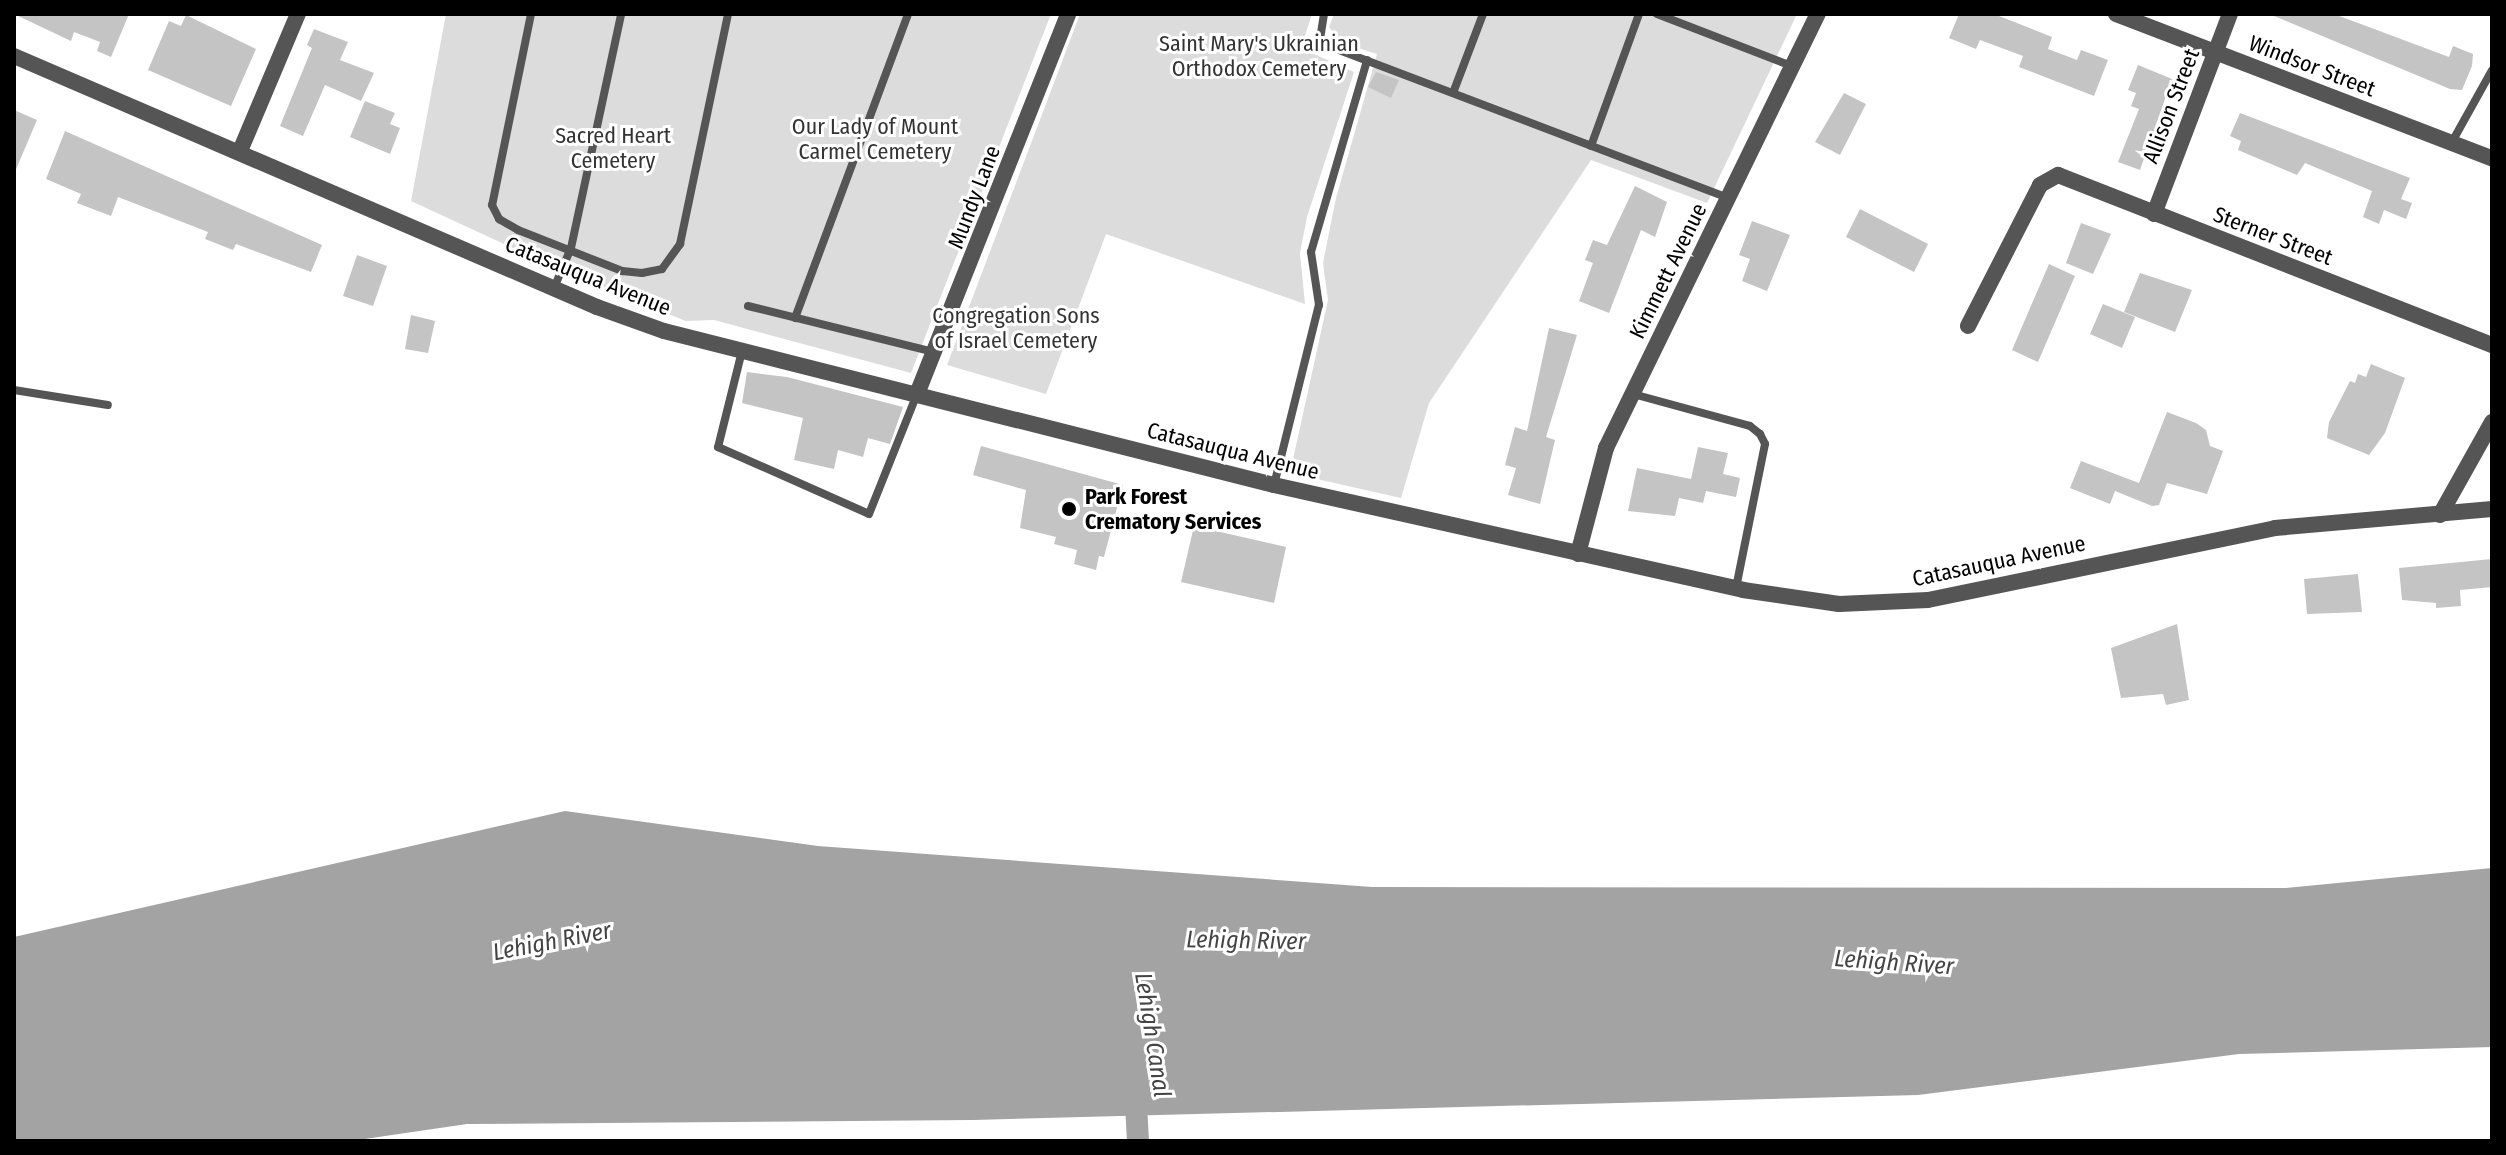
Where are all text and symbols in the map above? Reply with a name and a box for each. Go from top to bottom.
park label: Saint Mary's Ukrainian Orthodox Cemetery [1159,30,1359,82]
street label: Windsor Street [2245,30,2379,102]
street label: Allison Street [2137,45,2205,167]
park label: Our Lady of Mount Carmel Cemetery [792,113,958,164]
park label: Sacred Heart Cemetery [555,122,671,174]
street label: Mundy Lane [942,142,1006,252]
street label: Kimmett Avenue [1624,199,1712,343]
street label: Sterner Street [2210,201,2336,271]
street label: Catasauqua Avenue [501,231,675,321]
park label: Congregation Sons of Israel Cemetery [932,302,1100,354]
street label: Catasauqua Avenue [1144,417,1322,485]
place label: Park Forest Crematory Services [1085,483,1261,534]
marker: Park Forest Crematory Services [1060,500,1078,518]
street label: Catasauqua Avenue [1910,530,2088,592]
water label: Lehigh River [490,916,614,968]
water label: Lehigh River [1186,926,1306,956]
water label: Lehigh River [1833,944,1955,982]
water label: Lehigh Canal [1128,971,1176,1099]

